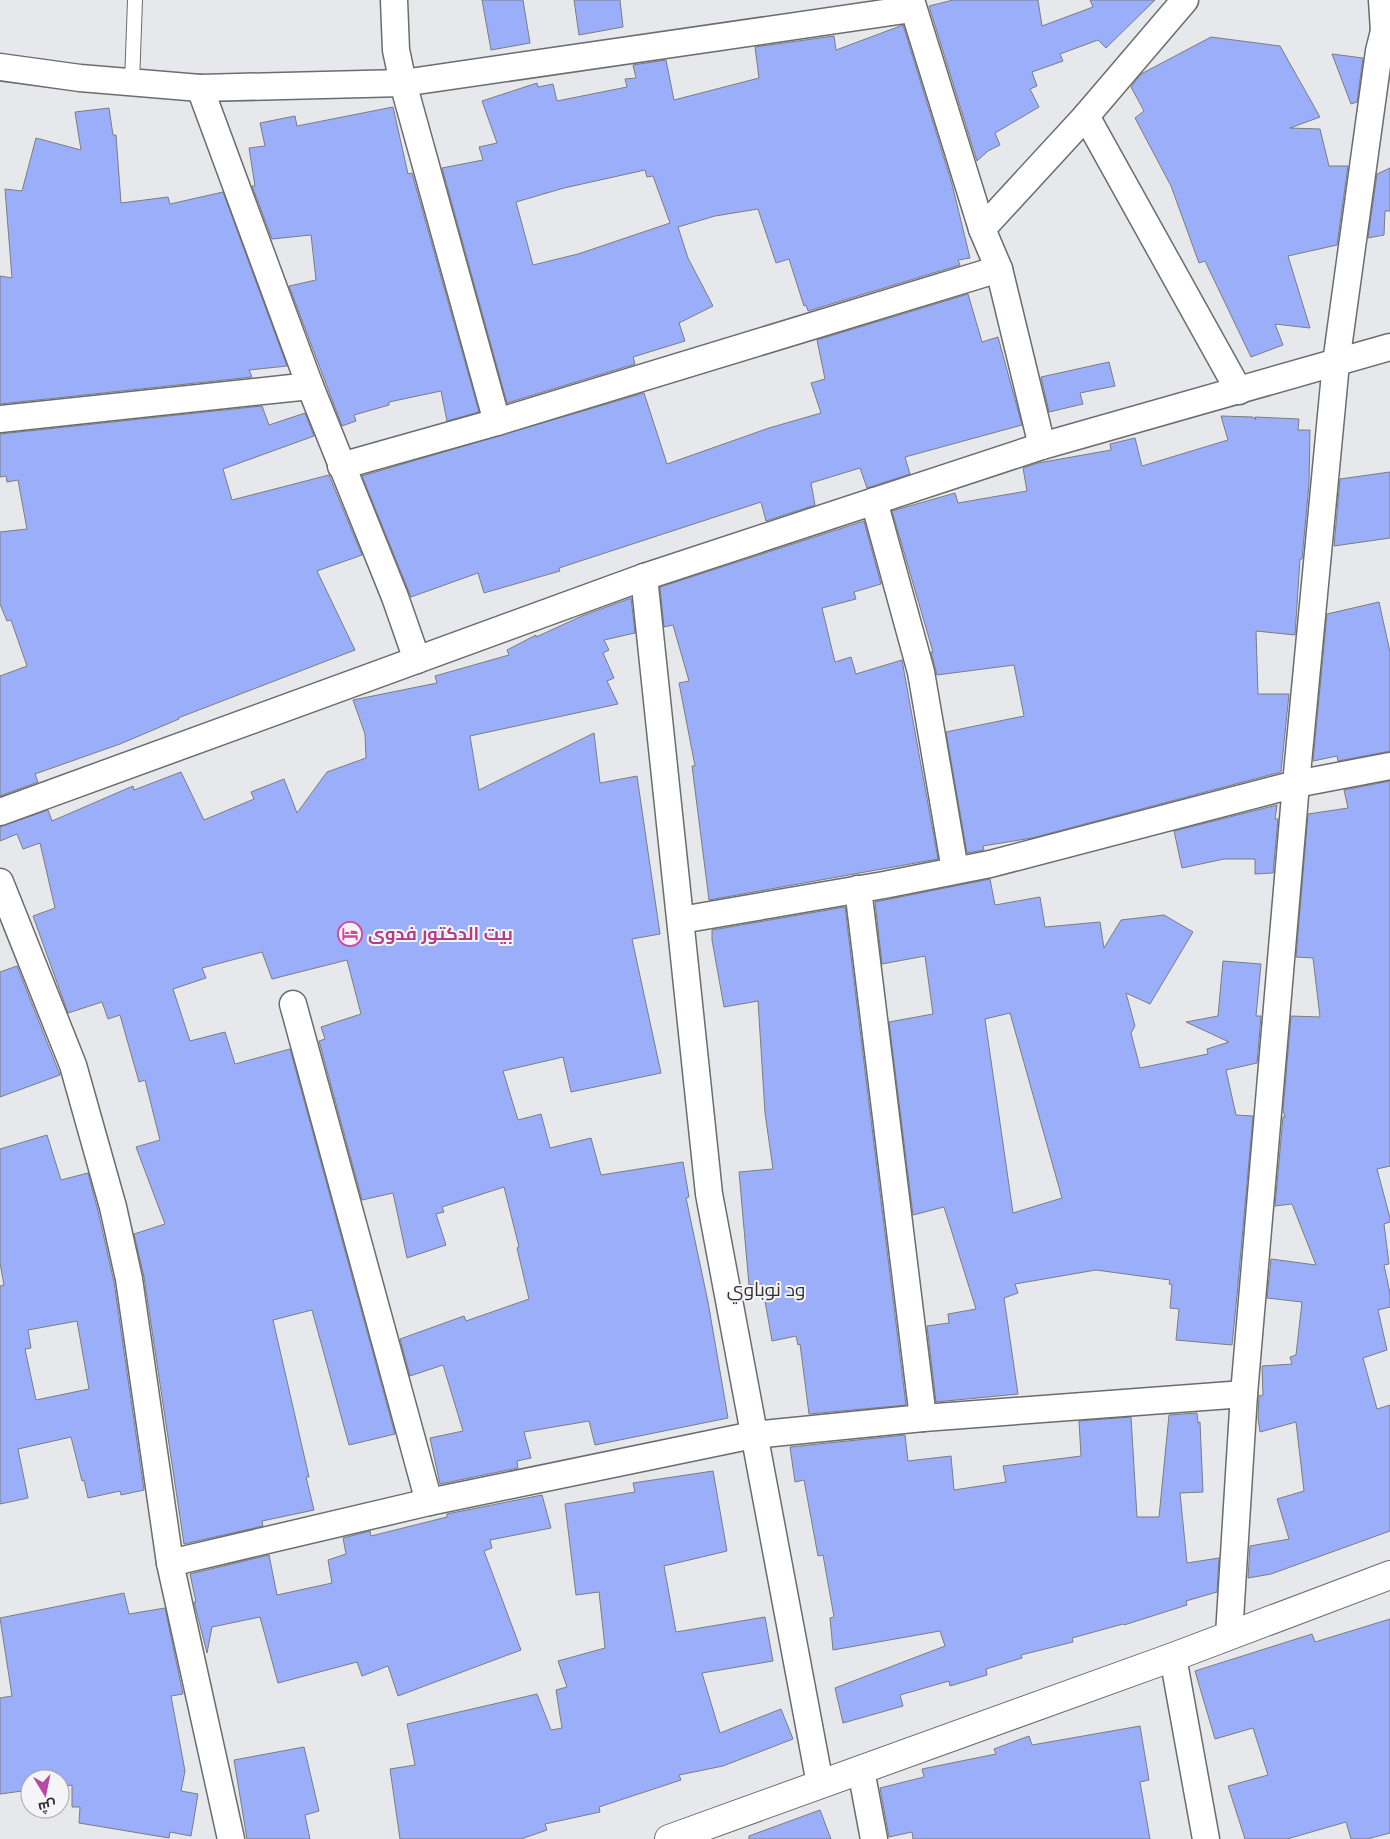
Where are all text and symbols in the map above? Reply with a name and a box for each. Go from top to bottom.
hotel icon: بيت الدكتور فدوى [337,921,363,947]
place label: بيت الدكتور فدوى [368,923,513,945]
district label: ود نوباوي [727,1279,805,1304]
north arrow [20,1769,70,1819]
text: ش [37,1796,57,1816]

